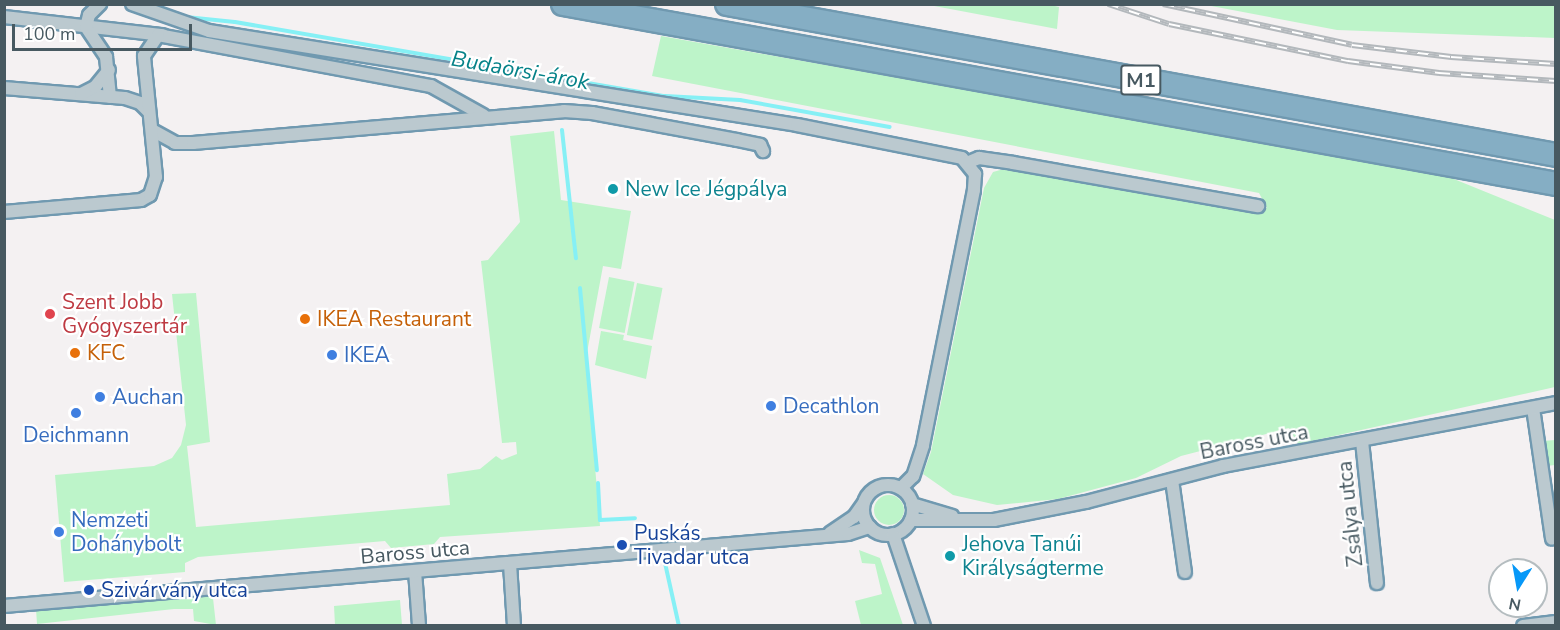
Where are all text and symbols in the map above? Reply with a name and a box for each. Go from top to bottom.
scale bar [15,12,195,50]
text: 100 m [23,22,75,46]
water label: Budaörsi-árok [449,46,591,96]
road number: M1 [1120,63,1162,97]
place label: New Ice Jégpálya [625,176,787,202]
marker: New Ice Jégpálya [606,182,620,196]
place label: Szent Jobb Gyógyszertár [62,289,187,339]
place label: IKEA Restaurant [317,306,471,332]
marker: Szent Jobb Gyógyszertár [43,307,57,321]
marker: IKEA Restaurant [298,312,312,326]
place label: KFC [87,340,125,366]
place label: IKEA [344,342,390,368]
marker: KFC [68,346,82,360]
marker: IKEA [325,348,339,362]
place label: Auchan [112,384,184,410]
marker: Auchan [93,390,107,404]
place label: Decathlon [783,393,880,419]
marker: Decathlon [764,399,778,413]
marker: Deichmann [69,406,83,420]
street label: Baross utca [1198,419,1310,465]
place label: Deichmann [23,422,129,448]
street label: Zsálya utca [1332,460,1368,568]
place label: Nemzeti Dohánybolt [71,507,181,557]
place label: Puskás Tivadar utca [634,520,749,570]
marker: Nemzeti Dohánybolt [52,525,66,539]
place label: Jehova Tanúi Királyságterme [962,531,1104,581]
street label: Baross utca [359,535,471,569]
marker: Puskás Tivadar utca [615,538,629,552]
marker: Jehova Tanúi Királyságterme [943,549,957,563]
north arrow [1488,558,1548,618]
place label: Szivárvány utca [101,577,248,603]
marker: Szivárvány utca [82,583,96,597]
text: N [1507,592,1523,616]

